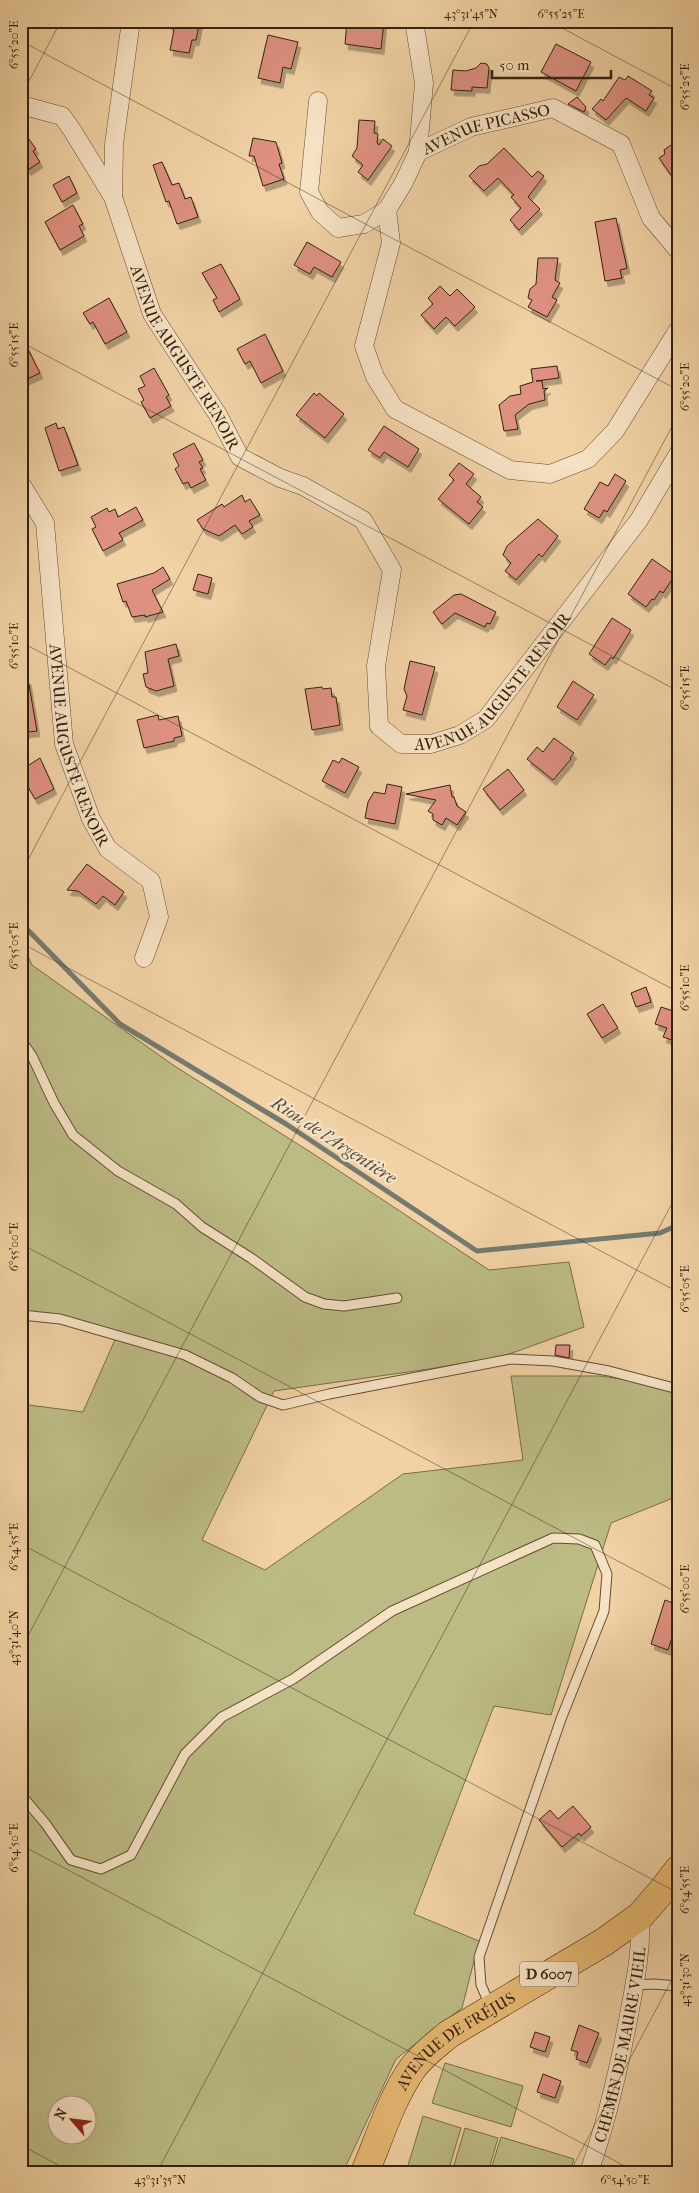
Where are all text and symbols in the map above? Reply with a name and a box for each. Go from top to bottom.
text: 43°31'45"N [444,7,498,21]
text: 6°55'25"E [537,7,585,21]
text: 6°55'20"E [7,21,21,69]
scale bar [492,48,610,80]
text: 50 m [499,56,530,74]
text: 6°55'25"E [678,63,692,111]
street label: AVENUE PICASSO [419,100,552,159]
street label: AVENUE AUGUSTE RENOIR [126,262,244,454]
text: 6°55'15"E [7,322,21,368]
text: 6°55'20"E [678,363,692,411]
street label: AVENUE AUGUSTE RENOIR [414,608,575,754]
text: 6°55'10"E [7,623,21,669]
street label: AVENUE AUGUSTE RENOIR [45,642,114,851]
text: 6°55'15"E [678,665,692,711]
text: 6°55'05"E [7,922,21,970]
text: 6°55'10"E [678,965,692,1011]
water label: Riou de l'Argentière [267,1092,401,1189]
text: 6°55'00"E [7,1223,21,1272]
text: 6°55'05"E [678,1265,692,1313]
text: 6°54'55"E [7,1523,21,1571]
text: 6°55'00"E [678,1565,692,1614]
text: 43°31'40"N [7,1610,21,1666]
text: 6°54'50"E [7,1823,21,1873]
text: 6°54'55"E [678,1866,692,1914]
street label: CHEMIN DE MAURE VIEIL [590,1946,650,2145]
text: 43°31'30"N [678,1953,692,2007]
road number: D 6007 [520,1962,578,1986]
street label: AVENUE DE FRÉJUS [392,1988,519,2094]
north arrow [48,2096,98,2146]
text: N [51,2105,71,2123]
text: 43°31'35"N [134,2173,186,2187]
text: 6°54'50"E [600,2173,650,2187]

